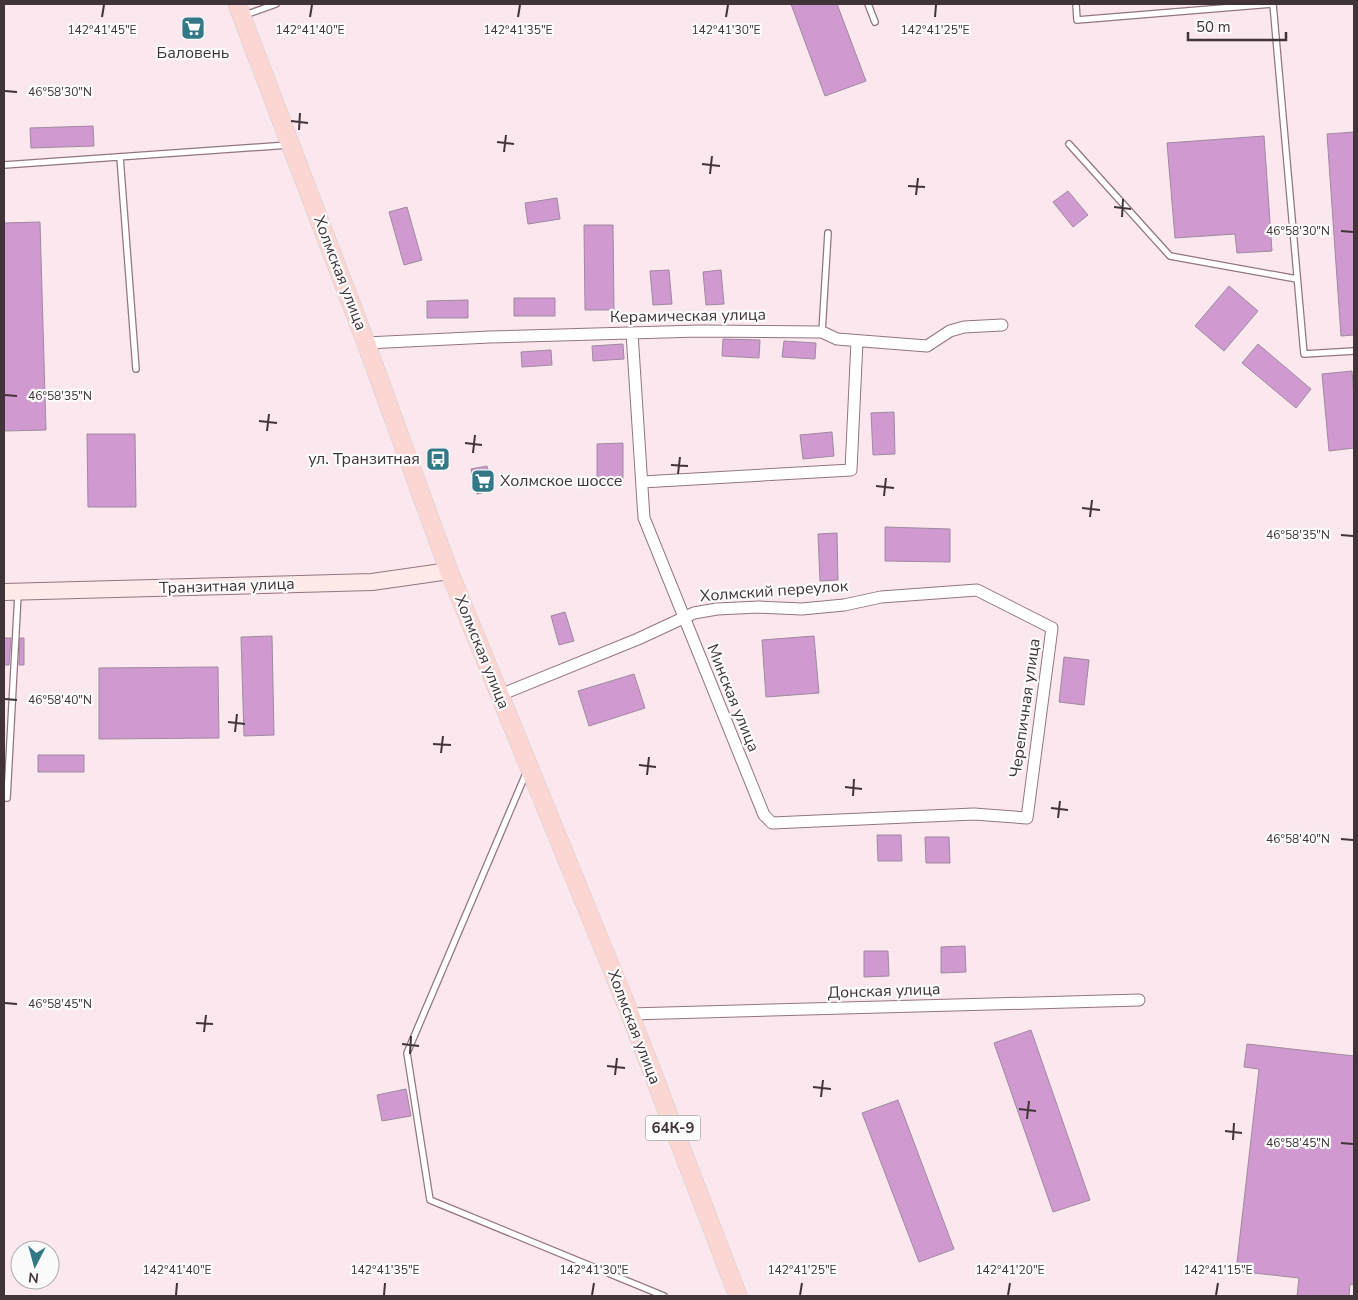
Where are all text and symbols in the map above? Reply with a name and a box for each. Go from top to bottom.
scale bar [1188,10,1286,42]
supermarket icon: Баловень [180,15,206,41]
text: 50 m [1196,17,1231,37]
text: 142°41'45"E [67,22,137,38]
text: 142°41'40"E [275,22,345,38]
text: 142°41'35"E [483,22,553,38]
text: 142°41'30"E [691,22,761,38]
text: 142°41'25"E [900,22,970,38]
place label: Баловень [157,42,229,64]
text: 46°58'30"N [28,84,92,100]
street label: Холмская улица [308,213,372,333]
text: 46°58'30"N [1266,223,1330,239]
street label: Керамическая улица [610,304,766,328]
text: 46°58'35"N [28,388,92,404]
bus stop icon: ул. Транзитная [425,446,451,472]
place label: ул. Транзитная [308,448,420,470]
supermarket icon: Холмское шоссе [470,468,496,494]
place label: Холмское шоссе [500,470,622,492]
text: 46°58'35"N [1266,527,1330,543]
street label: Транзитная улица [159,573,295,599]
street label: Холмский переулок [699,575,849,607]
street label: Холмская улица [449,592,515,712]
street label: Черепичная улица [1004,637,1046,779]
street label: Минская улица [701,641,765,755]
text: 46°58'40"N [28,692,92,708]
text: 46°58'40"N [1266,831,1330,847]
street label: Холмская улица [602,967,666,1087]
street label: Донская улица [827,978,941,1004]
text: 46°58'45"N [28,996,92,1012]
road number: 64К-9 [646,1116,700,1140]
text: 46°58'45"N [1266,1135,1330,1151]
north arrow [10,1240,60,1290]
text: 142°41'40"E [142,1262,212,1278]
text: 142°41'35"E [350,1262,420,1278]
text: 142°41'30"E [559,1262,629,1278]
text: 142°41'25"E [767,1262,837,1278]
text: 142°41'20"E [975,1262,1045,1278]
text: 142°41'15"E [1183,1262,1253,1278]
text: N [27,1267,40,1287]

